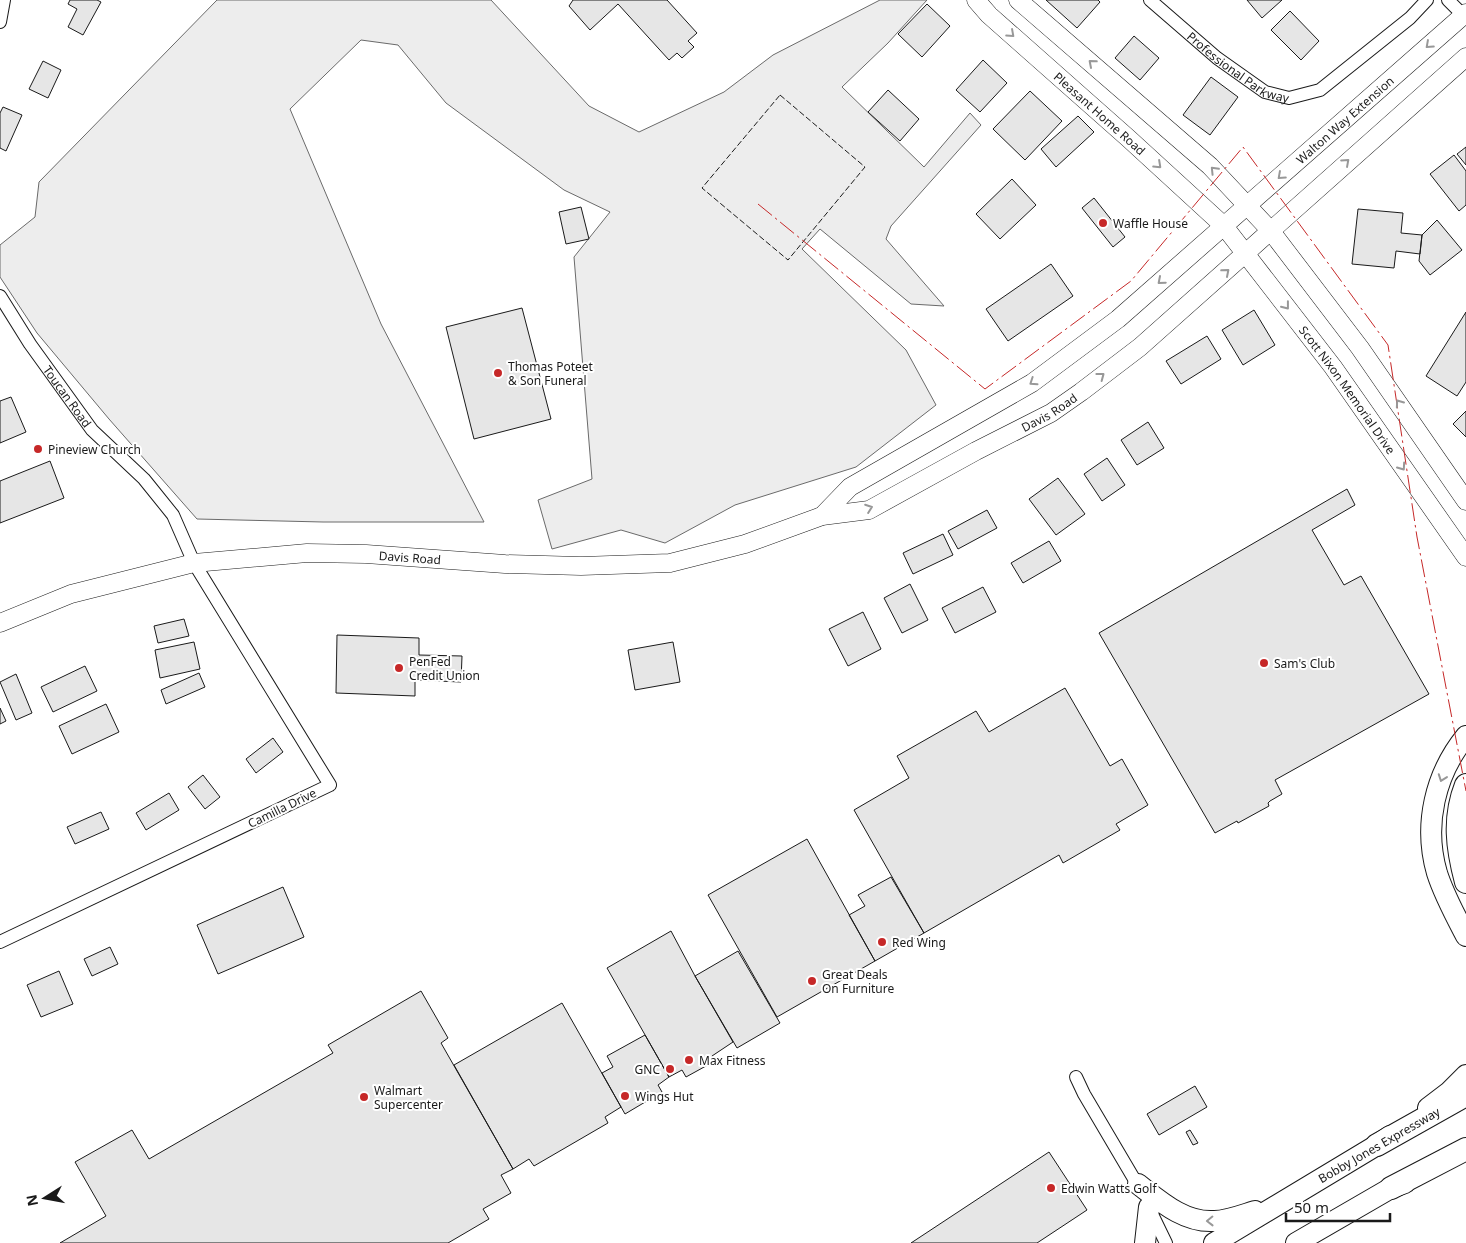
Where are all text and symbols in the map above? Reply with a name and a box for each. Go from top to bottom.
one-way arrow [1005,28,1014,37]
street label: Professional Parkway [1184,28,1292,106]
one-way arrow [1426,39,1435,48]
one-way arrow [1088,60,1097,69]
street label: Pleasant Home Road [1050,68,1149,159]
street label: Walton Way Extension [1292,72,1397,167]
one-way arrow [1152,159,1161,168]
one-way arrow [1341,159,1350,168]
one-way arrow [1211,167,1220,176]
one-way arrow [1278,170,1287,179]
place label: Waffle House [1113,215,1188,232]
marker: Waffle House [1097,217,1109,229]
one-way arrow [1220,268,1229,277]
one-way arrow [1158,276,1167,285]
one-way arrow [1281,300,1289,309]
street label: Scott Nixon Memorial Drive [1296,322,1400,458]
place label: Thomas Poteet & Son Funeral [508,358,594,389]
street label: Toucan Road [40,362,96,431]
marker: Thomas Poteet & Son Funeral [492,367,504,379]
one-way arrow [1095,373,1105,382]
one-way arrow [1030,375,1039,385]
street label: Davis Road [1018,389,1080,435]
one-way arrow [1396,400,1405,409]
place label: Pineview Church [48,441,141,458]
marker: Pineview Church [32,443,44,455]
one-way arrow [1396,461,1405,471]
one-way arrow [864,504,873,514]
street label: Davis Road [378,546,442,568]
place label: PenFed Credit Union [409,653,480,684]
place label: Sam's Club [1274,655,1335,672]
marker: Sam's Club [1258,657,1270,669]
marker: PenFed Credit Union [393,662,405,674]
one-way arrow [1438,773,1448,781]
street label: Camilla Drive [245,784,319,832]
place label: Red Wing [892,934,946,951]
marker: Red Wing [876,936,888,948]
place label: Great Deals On Furniture [822,966,894,997]
marker: Great Deals On Furniture [806,975,818,987]
place label: Max Fitness [699,1052,766,1069]
marker: Max Fitness [683,1054,695,1066]
place label: GNC [635,1061,660,1078]
marker: GNC [664,1063,676,1075]
place label: Walmart Supercenter [374,1082,443,1113]
place label: Wings Hut [635,1088,694,1105]
marker: Wings Hut [619,1090,631,1102]
marker: Walmart Supercenter [358,1091,370,1103]
street label: Bobby Jones Expressway [1315,1103,1444,1187]
north arrow [20,1173,70,1223]
place label: Edwin Watts Golf [1061,1180,1157,1197]
marker: Edwin Watts Golf [1045,1182,1057,1194]
scale bar [1286,1190,1390,1222]
text: N [21,1193,42,1208]
text: 50 m [1294,1197,1329,1217]
one-way arrow [1206,1215,1214,1226]

